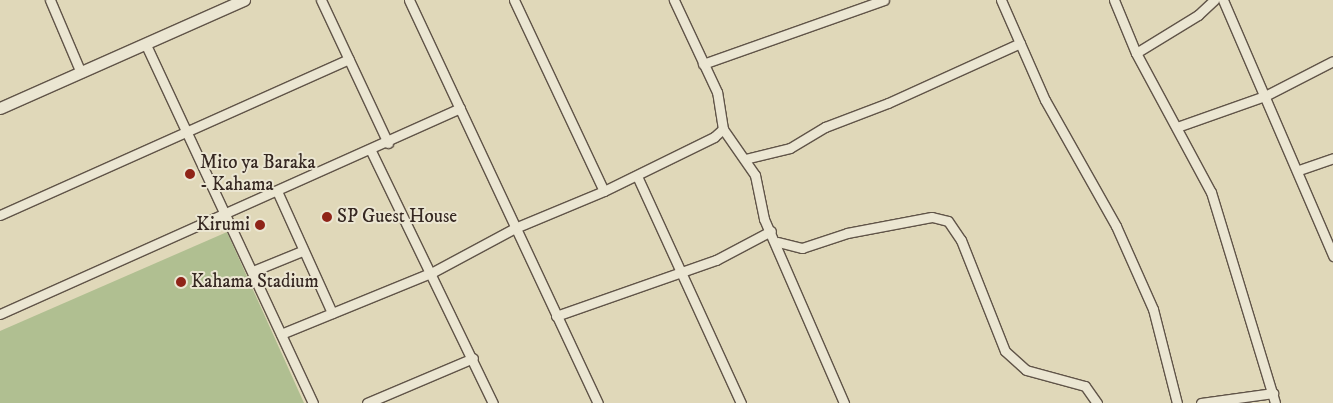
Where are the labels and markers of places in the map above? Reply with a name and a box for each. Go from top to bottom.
place label: Mito ya Baraka - Kahama [200,152,315,196]
marker: Mito ya Baraka - Kahama [184,168,196,180]
place label: SP Guest House [337,206,457,228]
marker: SP Guest House [321,211,333,223]
place label: Kirumi [196,214,250,236]
marker: Kirumi [254,219,266,231]
place label: Kahama Stadium [191,271,319,293]
marker: Kahama Stadium [175,276,187,288]

